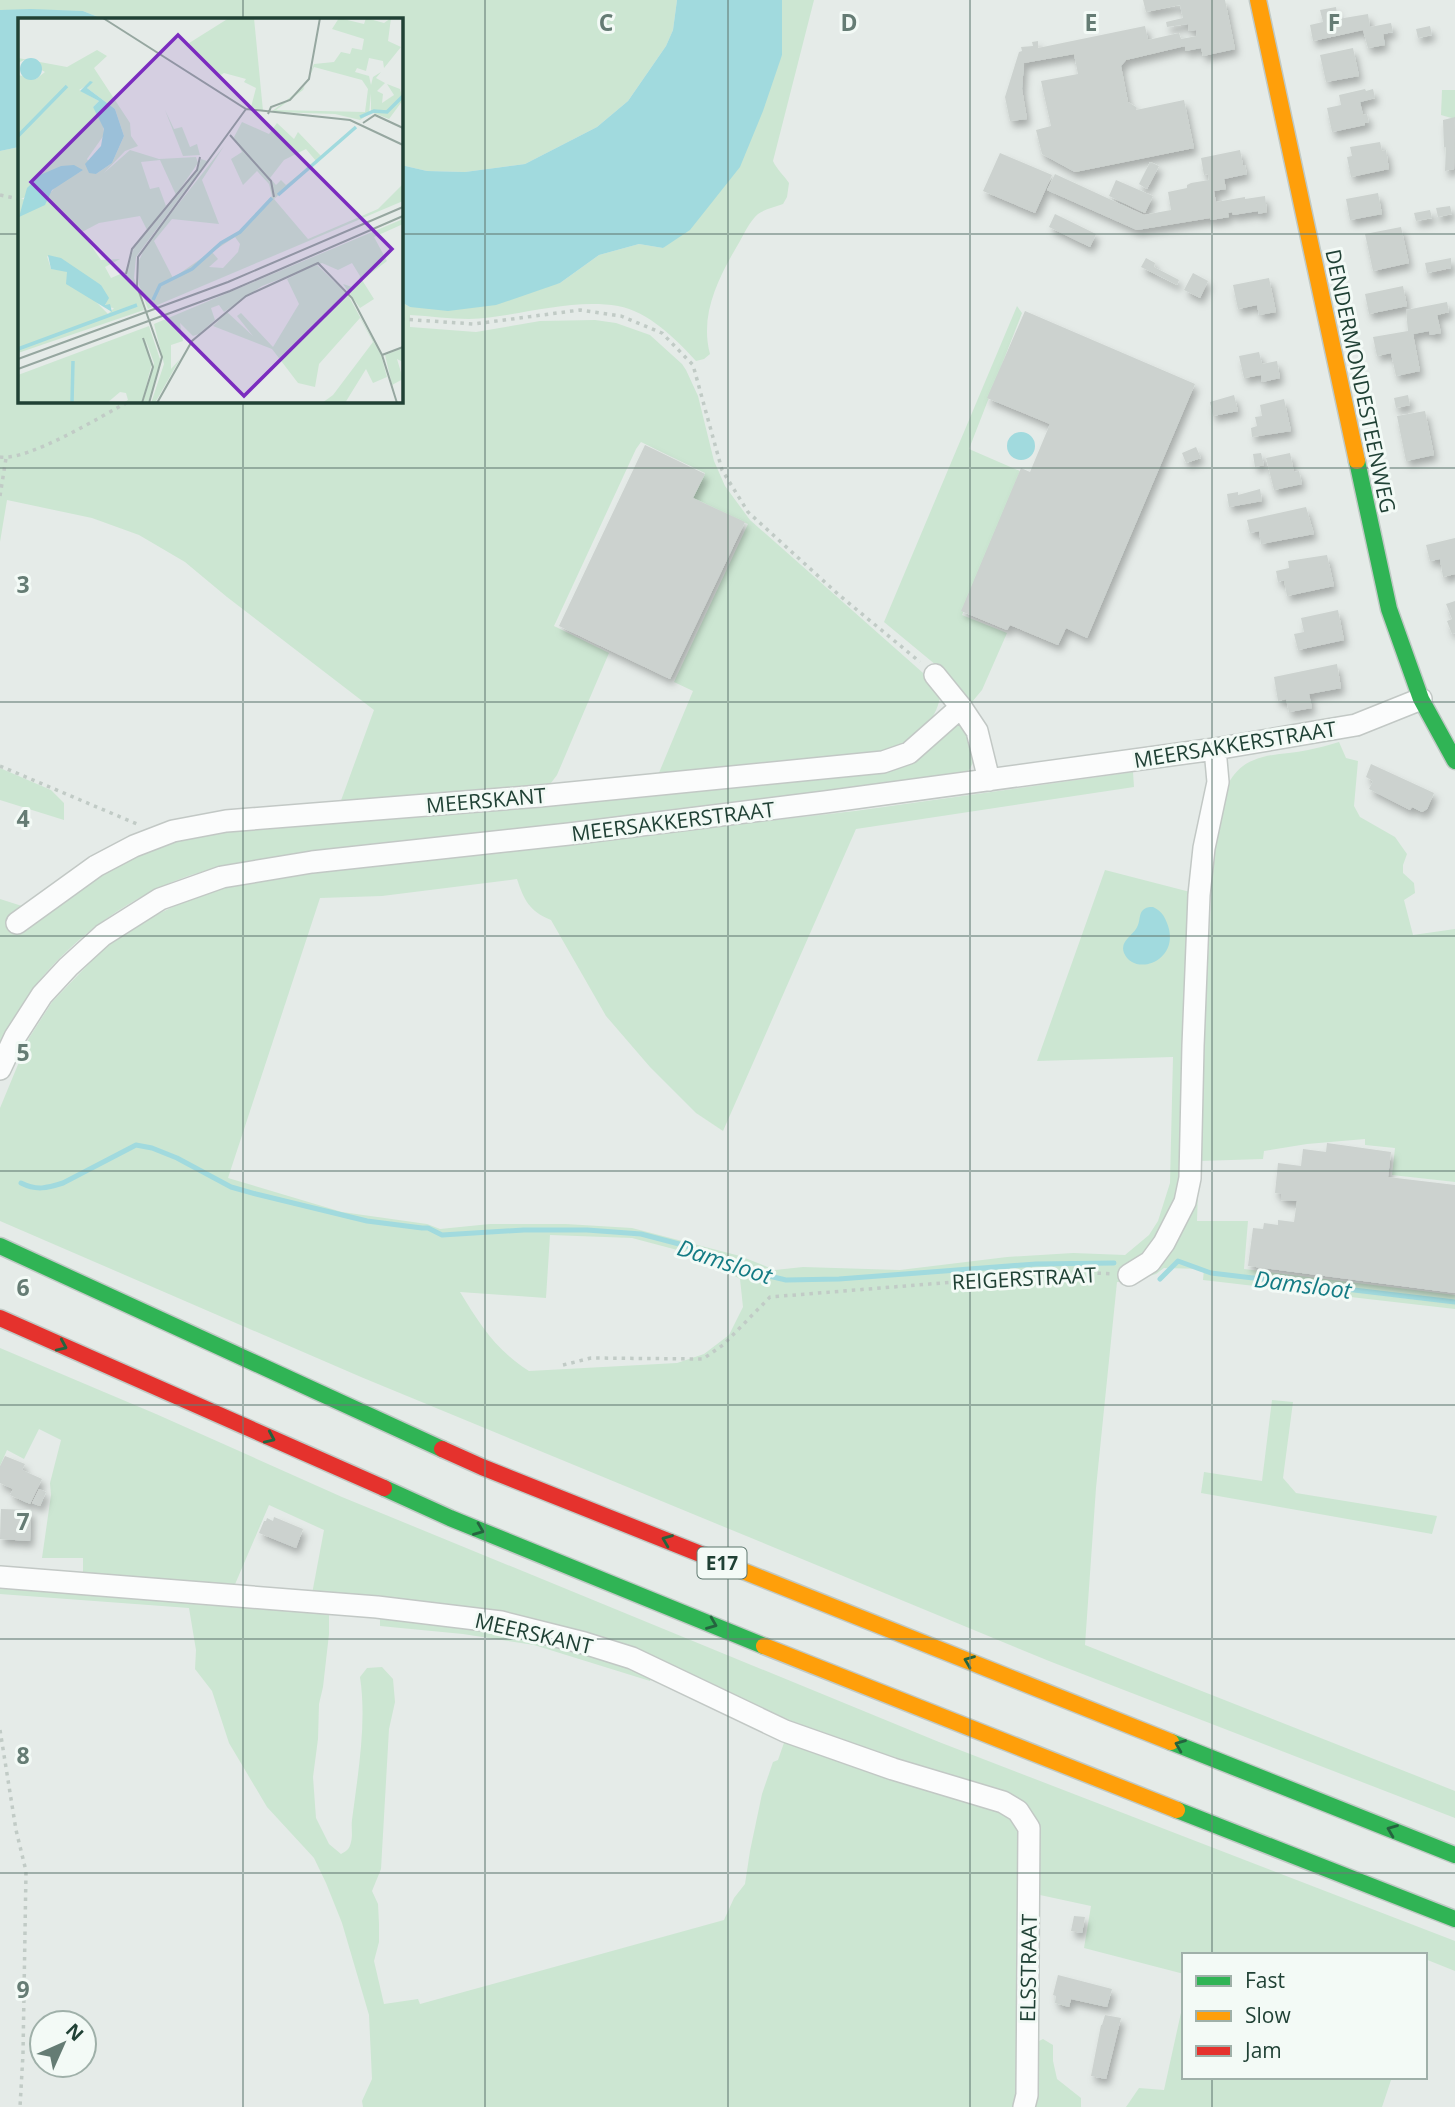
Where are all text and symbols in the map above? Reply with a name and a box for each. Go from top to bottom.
text: C [599,6,613,38]
text: D [840,6,858,38]
text: E [1085,6,1097,38]
text: F [1328,6,1340,38]
inset map [18,18,402,402]
street label: DENDERMONDESTEENWEG [1319,246,1403,516]
text: 3 [16,568,30,600]
street label: MEERSAKKERSTRAAT [1132,714,1339,774]
street label: MEERSKANT [425,781,548,819]
street label: MEERSAKKERSTRAAT [570,795,777,847]
text: 4 [16,802,30,834]
text: 5 [16,1036,30,1068]
water label: Damsloot [674,1231,778,1292]
street label: REIGERSTRAAT [951,1260,1097,1296]
water label: Damsloot [1253,1262,1355,1306]
text: 6 [16,1271,30,1303]
one-way arrow [55,1338,68,1352]
one-way arrow [263,1430,275,1444]
text: 7 [16,1505,30,1537]
one-way arrow [472,1521,484,1535]
one-way arrow [661,1535,673,1549]
road number: E17 [698,1548,746,1578]
street label: MEERSKANT [472,1606,596,1660]
one-way arrow [706,1616,718,1630]
one-way arrow [964,1655,976,1669]
text: 8 [16,1739,30,1771]
one-way arrow [1175,1740,1187,1754]
one-way arrow [1386,1824,1398,1838]
street label: ELSSTRAAT [1013,1913,1043,2022]
legend [1182,1953,1427,2079]
text: Fast [1245,1966,1285,1994]
text: 9 [16,1973,30,2005]
text: Slow [1245,2001,1291,2029]
north arrow [28,2009,98,2079]
text: N [60,2017,90,2047]
text: Jam [1243,2036,1282,2064]

